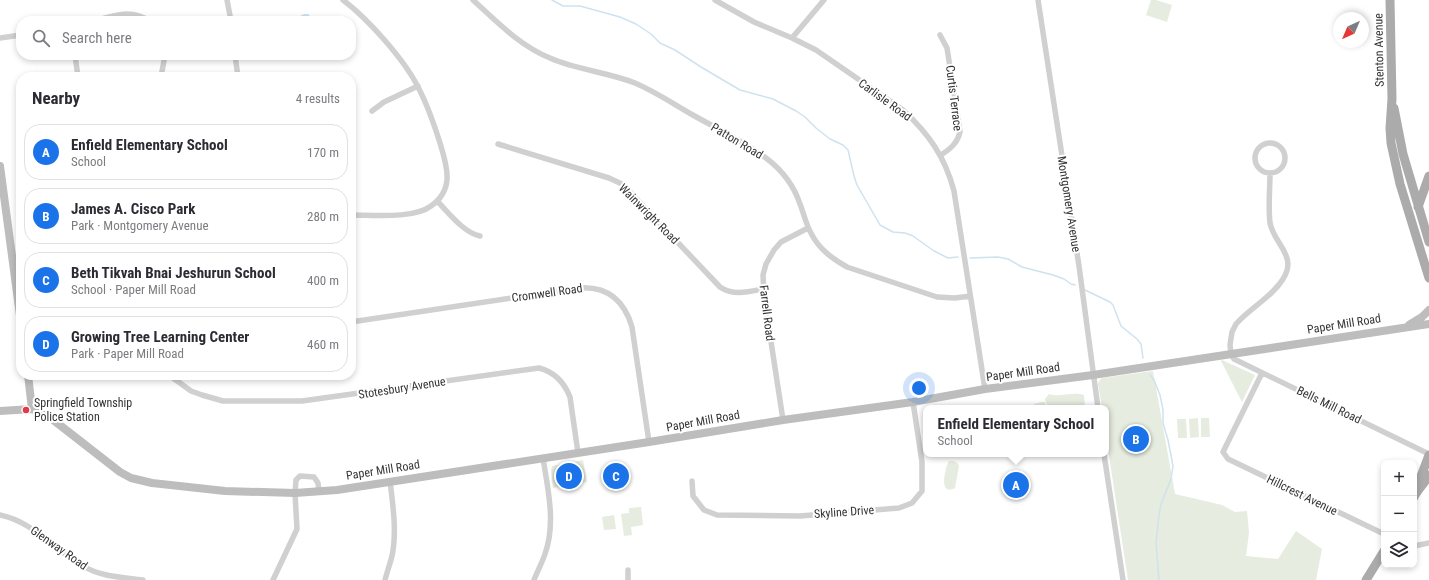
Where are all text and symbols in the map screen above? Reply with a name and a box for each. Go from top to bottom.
north arrow [1333,12,1369,48]
street label: Stenton Avenue [1371,13,1387,87]
search box [16,16,356,60]
icon: search [30,27,52,49]
text: Search here [62,29,132,47]
street label: Curtis Terrace [943,64,965,132]
street label: Carlisle Road [856,76,914,124]
text: Nearby [32,88,80,108]
text: 4 results [296,91,340,106]
street label: Patton Road [709,120,765,162]
text: Enfield Elementary School [71,136,228,154]
text: A [42,145,50,160]
text: 170 m [307,145,339,160]
text: School [71,154,106,169]
street label: Montgomery Avenue [1054,155,1084,253]
street label: Wainwright Road [616,181,682,247]
text: James A. Cisco Park [71,200,195,218]
text: B [42,209,50,224]
text: 280 m [307,209,339,224]
text: Park · Montgomery Avenue [71,218,209,233]
text: Beth Tikvah Bnai Jeshurun School [71,264,276,282]
text: C [42,273,50,288]
text: 400 m [307,273,339,288]
street label: Cromwell Road [511,281,583,305]
text: School · Paper Mill Road [71,282,196,297]
street label: Farrell Road [757,284,777,342]
street label: Paper Mill Road [1306,311,1382,337]
text: Growing Tree Learning Center [71,328,249,346]
text: D [42,337,50,352]
text: 460 m [307,337,339,352]
text: Park · Paper Mill Road [71,346,184,361]
street label: Paper Mill Road [985,360,1061,384]
street label: Stotesbury Avenue [357,374,447,402]
your location [909,378,929,398]
street label: Bells Mill Road [1294,383,1364,427]
place label: Springfield Township Police Station [34,396,132,424]
marker: Springfield Township Police Station [21,405,31,415]
popup [923,405,1109,457]
street label: Paper Mill Road [665,408,741,434]
text: Enfield Elementary School [938,415,1094,433]
pin: B [1123,424,1149,454]
text: School [938,433,973,448]
street label: Paper Mill Road [345,457,421,483]
map controls [1381,460,1417,568]
button: + [1381,460,1417,496]
pin: D [556,461,582,491]
pin: C [603,461,629,491]
pin: A [1003,470,1029,500]
street label: Hillcrest Avenue [1264,472,1340,518]
button: − [1381,496,1417,532]
street label: Skyline Drive [813,503,875,521]
street label: Glenway Road [28,523,90,573]
button: layers [1381,532,1417,568]

